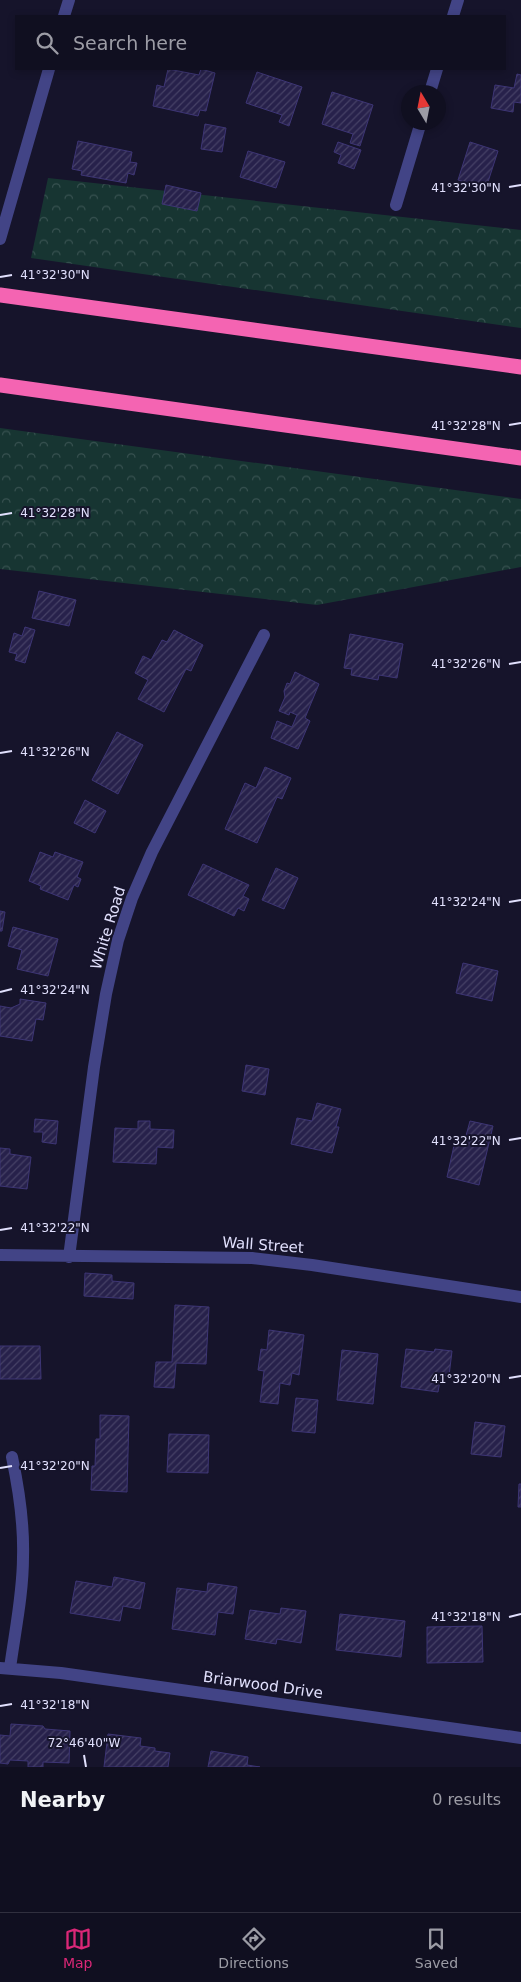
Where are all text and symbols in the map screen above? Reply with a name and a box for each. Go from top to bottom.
search box [15,15,506,70]
icon: search [33,29,61,57]
text: Search here [73,32,187,54]
north arrow [401,85,446,130]
text: 41°32'30"N [431,181,501,195]
text: 41°32'30"N [20,268,90,282]
text: 41°32'28"N [431,419,501,433]
text: 41°32'28"N [20,506,90,520]
text: 41°32'26"N [431,657,501,671]
text: 41°32'26"N [20,745,90,759]
street label: White Road [87,884,129,972]
text: 41°32'24"N [431,895,501,909]
text: 41°32'24"N [20,983,90,997]
text: 41°32'22"N [431,1134,501,1148]
text: 41°32'22"N [20,1221,90,1235]
street label: Wall Street [222,1233,305,1257]
text: 41°32'20"N [431,1372,501,1386]
text: 41°32'20"N [20,1459,90,1473]
text: 41°32'18"N [431,1610,501,1624]
street label: Briarwood Drive [202,1668,324,1702]
text: 41°32'18"N [20,1698,90,1712]
text: 72°46'40"W [48,1736,120,1750]
text: Nearby [20,1788,105,1812]
text: 0 results [432,1790,501,1809]
tab: Map [63,1925,92,1971]
tab: Directions [218,1925,289,1971]
tab: Saved [415,1925,458,1971]

